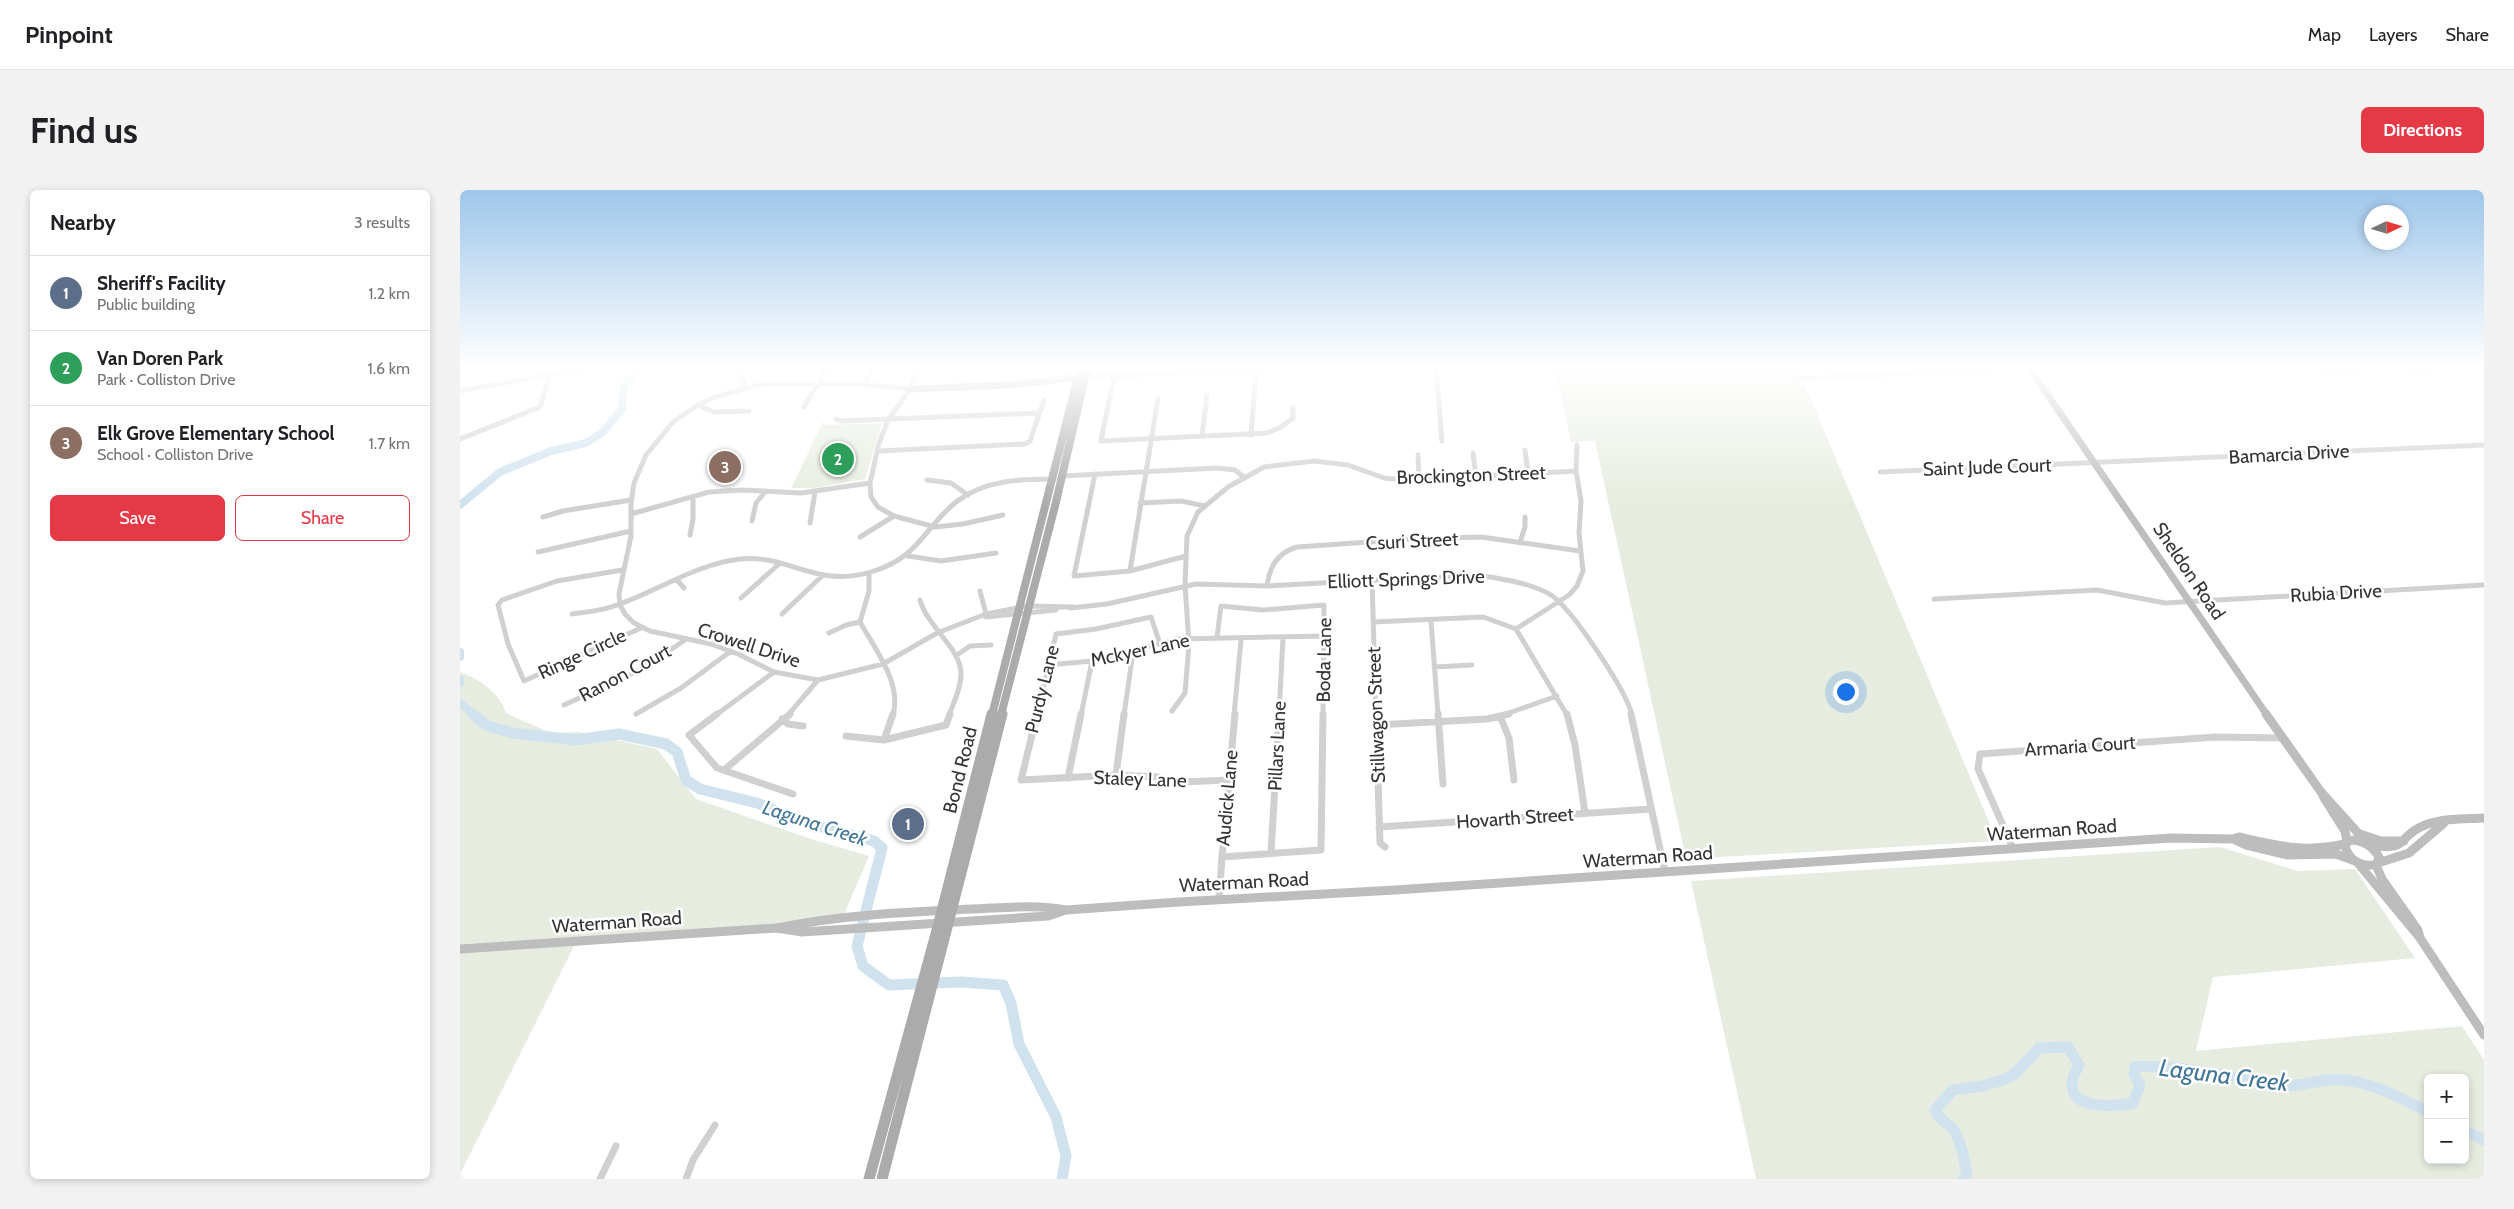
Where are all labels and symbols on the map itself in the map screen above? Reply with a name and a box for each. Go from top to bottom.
north arrow [2364,205,2409,250]
street label: Bamarcia Drive [2228,439,2350,469]
pin: 2 [822,440,854,478]
pin: 3 [709,448,741,486]
street label: Saint Jude Court [1922,453,2052,481]
street label: Brockington Street [1396,461,1547,489]
street label: Sheldon Road [2148,518,2230,624]
street label: Csuri Street [1365,527,1459,555]
street label: Elliott Springs Drive [1327,565,1485,593]
street label: Rubia Drive [2290,579,2383,607]
street label: Boda Lane [1312,617,1336,703]
street label: Crowell Drive [695,618,804,673]
street label: Ringe Circle [534,624,630,684]
street label: Mckyer Lane [1088,628,1192,672]
street label: Ranon Court [575,639,675,707]
street label: Purdy Lane [1020,642,1064,735]
street label: Stillwagon Street [1362,646,1390,784]
your location [1833,679,1859,705]
street label: Pillars Lane [1263,700,1291,792]
street label: Bond Road [938,724,982,816]
street label: Armaria Court [2024,731,2137,761]
street label: Audick Lane [1211,749,1243,847]
street label: Staley Lane [1093,766,1187,792]
water label: Laguna Creek [760,795,872,852]
street label: Hovarth Street [1456,802,1575,834]
pin: 1 [892,805,924,843]
street label: Waterman Road [1986,814,2118,846]
street label: Waterman Road [1582,841,1714,873]
street label: Waterman Road [1178,867,1310,897]
street label: Waterman Road [551,906,683,938]
water label: Laguna Creek [2158,1053,2291,1097]

